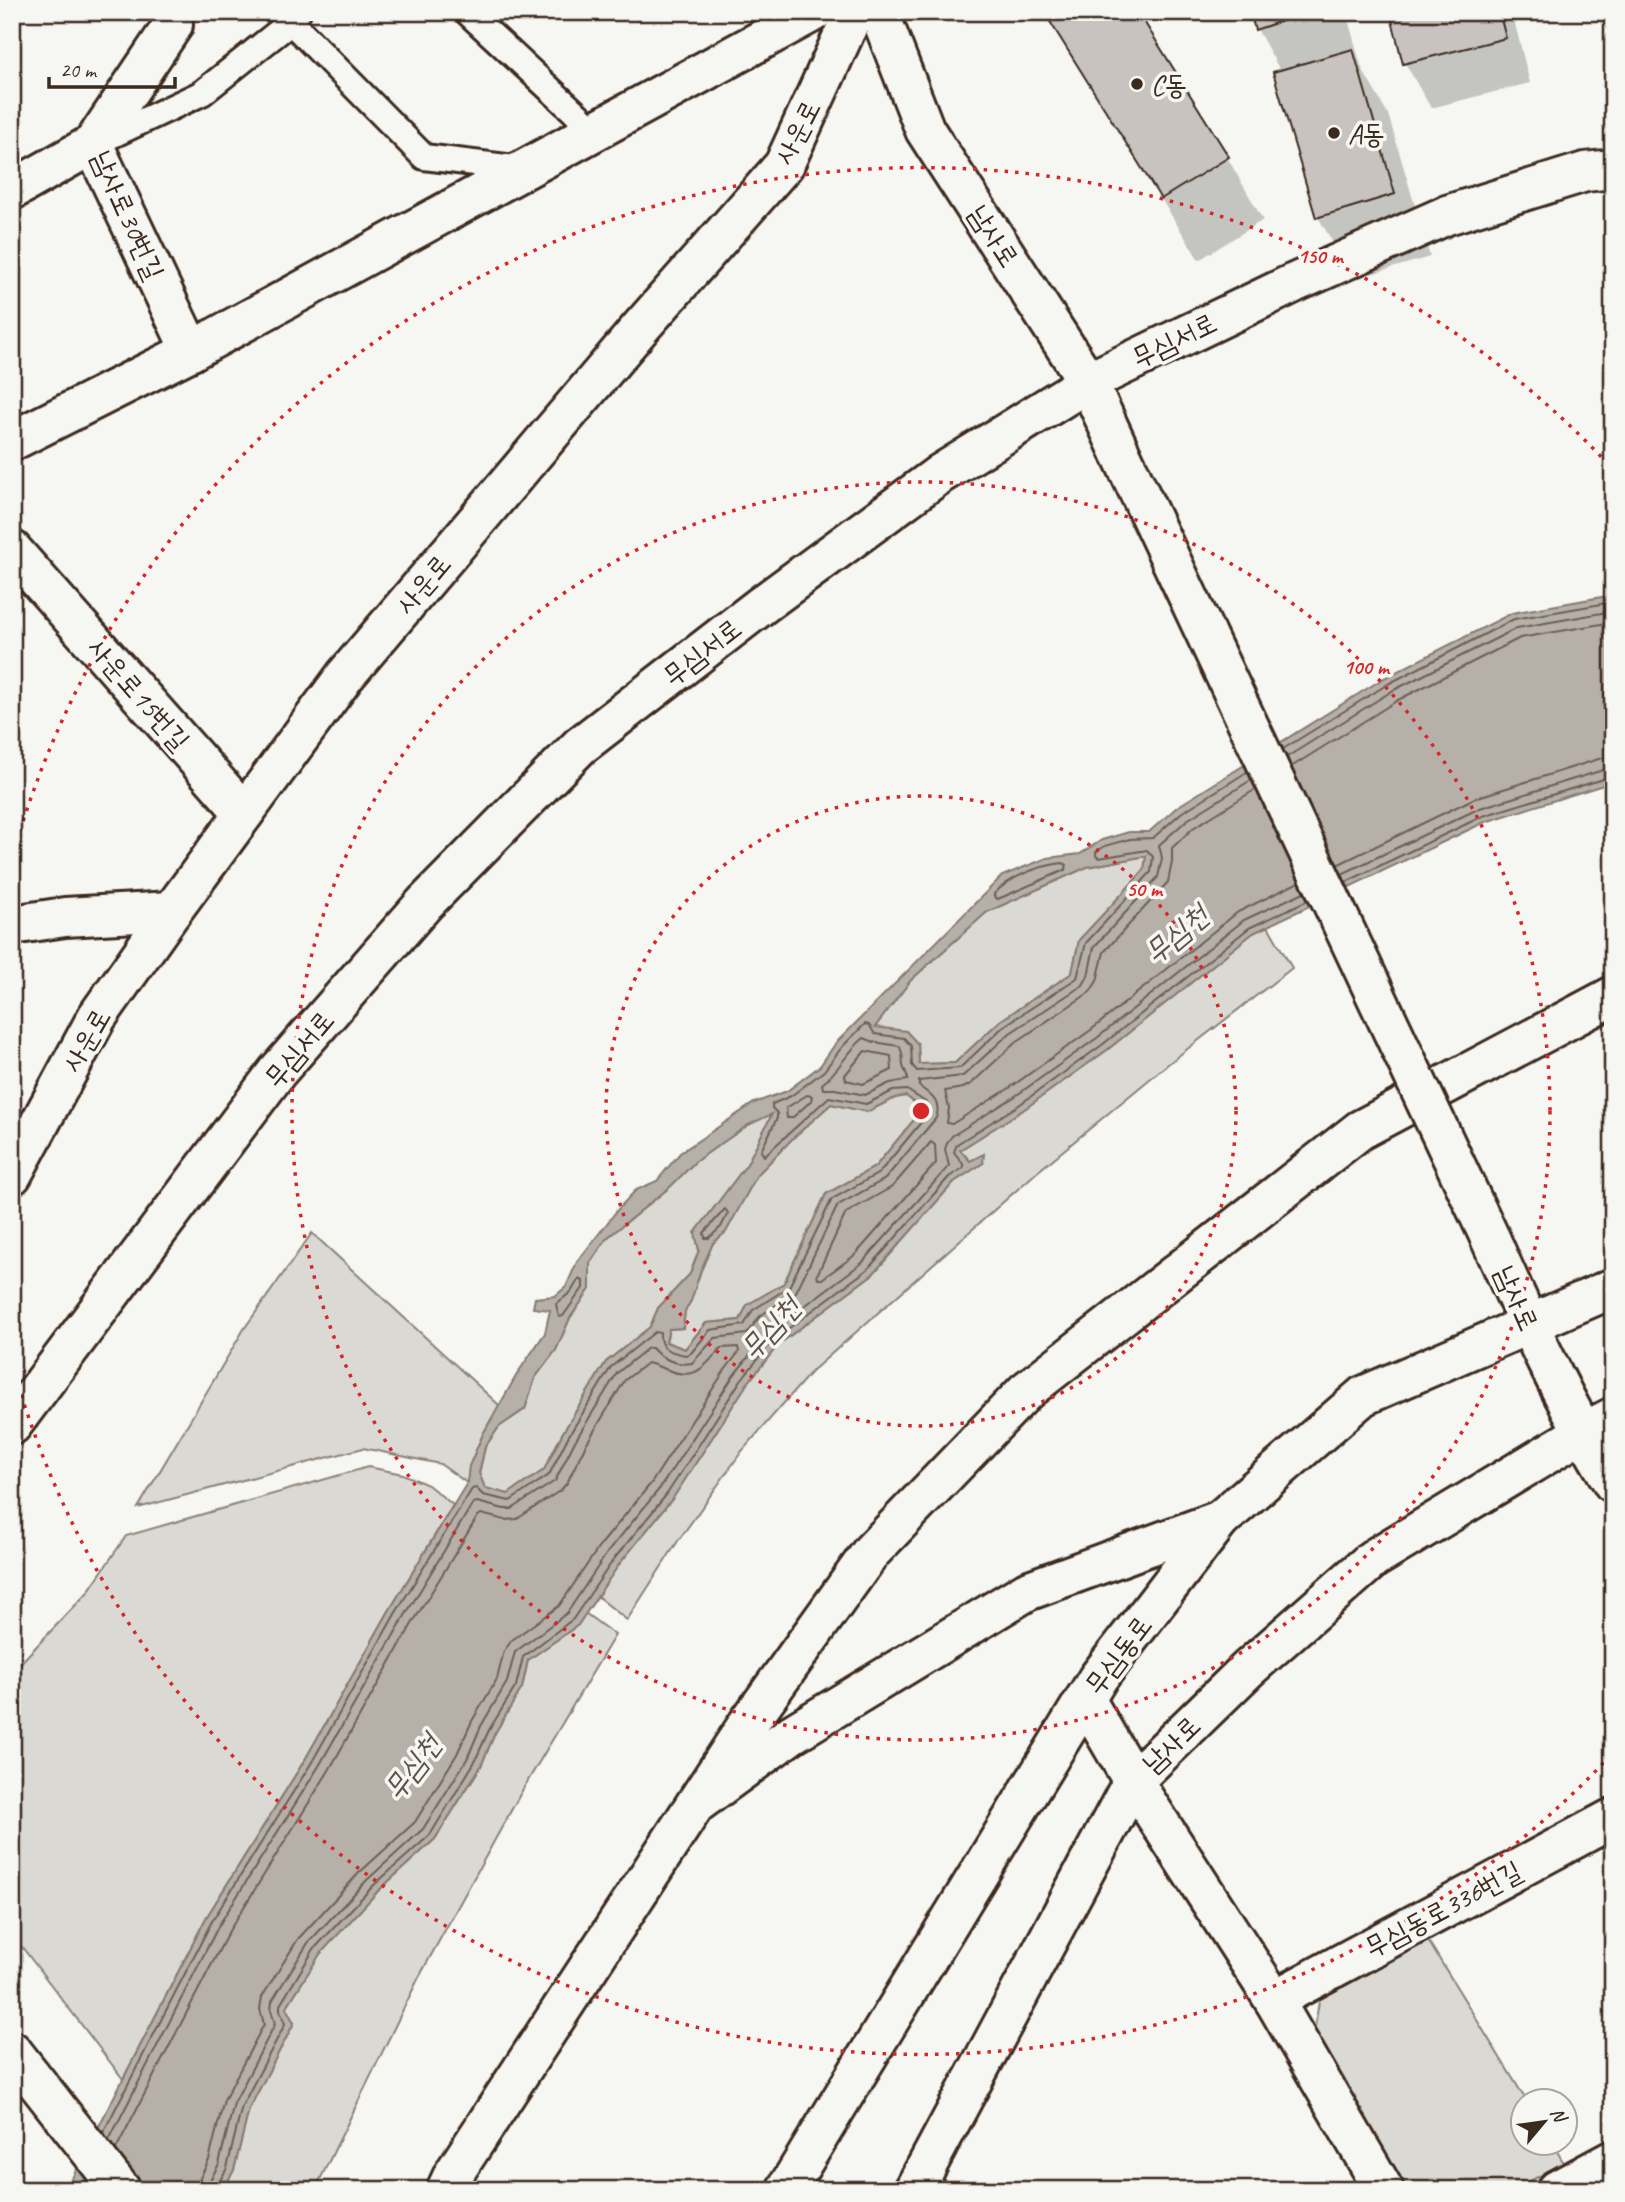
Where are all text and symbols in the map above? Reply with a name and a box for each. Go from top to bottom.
scale bar [49,46,175,90]
text: 20 m [60,57,98,83]
place label: C동 [1151,67,1187,102]
marker: C동 [1129,76,1145,92]
street label: 사운로 [766,94,828,170]
place label: A동 [1348,116,1385,151]
marker: A동 [1326,125,1342,141]
street label: 남사로30번길 [84,145,172,285]
street label: 남사로 [961,198,1027,274]
text: 150 m [1297,243,1345,269]
street label: 무심서로 [1126,305,1222,375]
street label: 사운로 [388,547,458,621]
street label: 무심서로 [656,610,748,694]
street label: 사운로15번길 [81,630,197,758]
text: 100 m [1343,654,1391,680]
text: 50 m [1126,876,1164,902]
water label: 무심천 [1136,894,1218,972]
street label: 사운로 [54,1002,118,1078]
street label: 무심서로 [257,1003,341,1095]
centre of rings [909,1099,933,1123]
street label: 남사로 [1487,1260,1547,1336]
water label: 무심천 [732,1286,810,1368]
street label: 무심동로 [1077,1608,1159,1702]
street label: 남사로 [1135,1708,1207,1780]
water label: 무심천 [375,1724,451,1807]
street label: 무심동로336번길 [1358,1853,1528,1965]
north arrow [1510,2086,1580,2156]
text: N [1545,2103,1573,2128]

